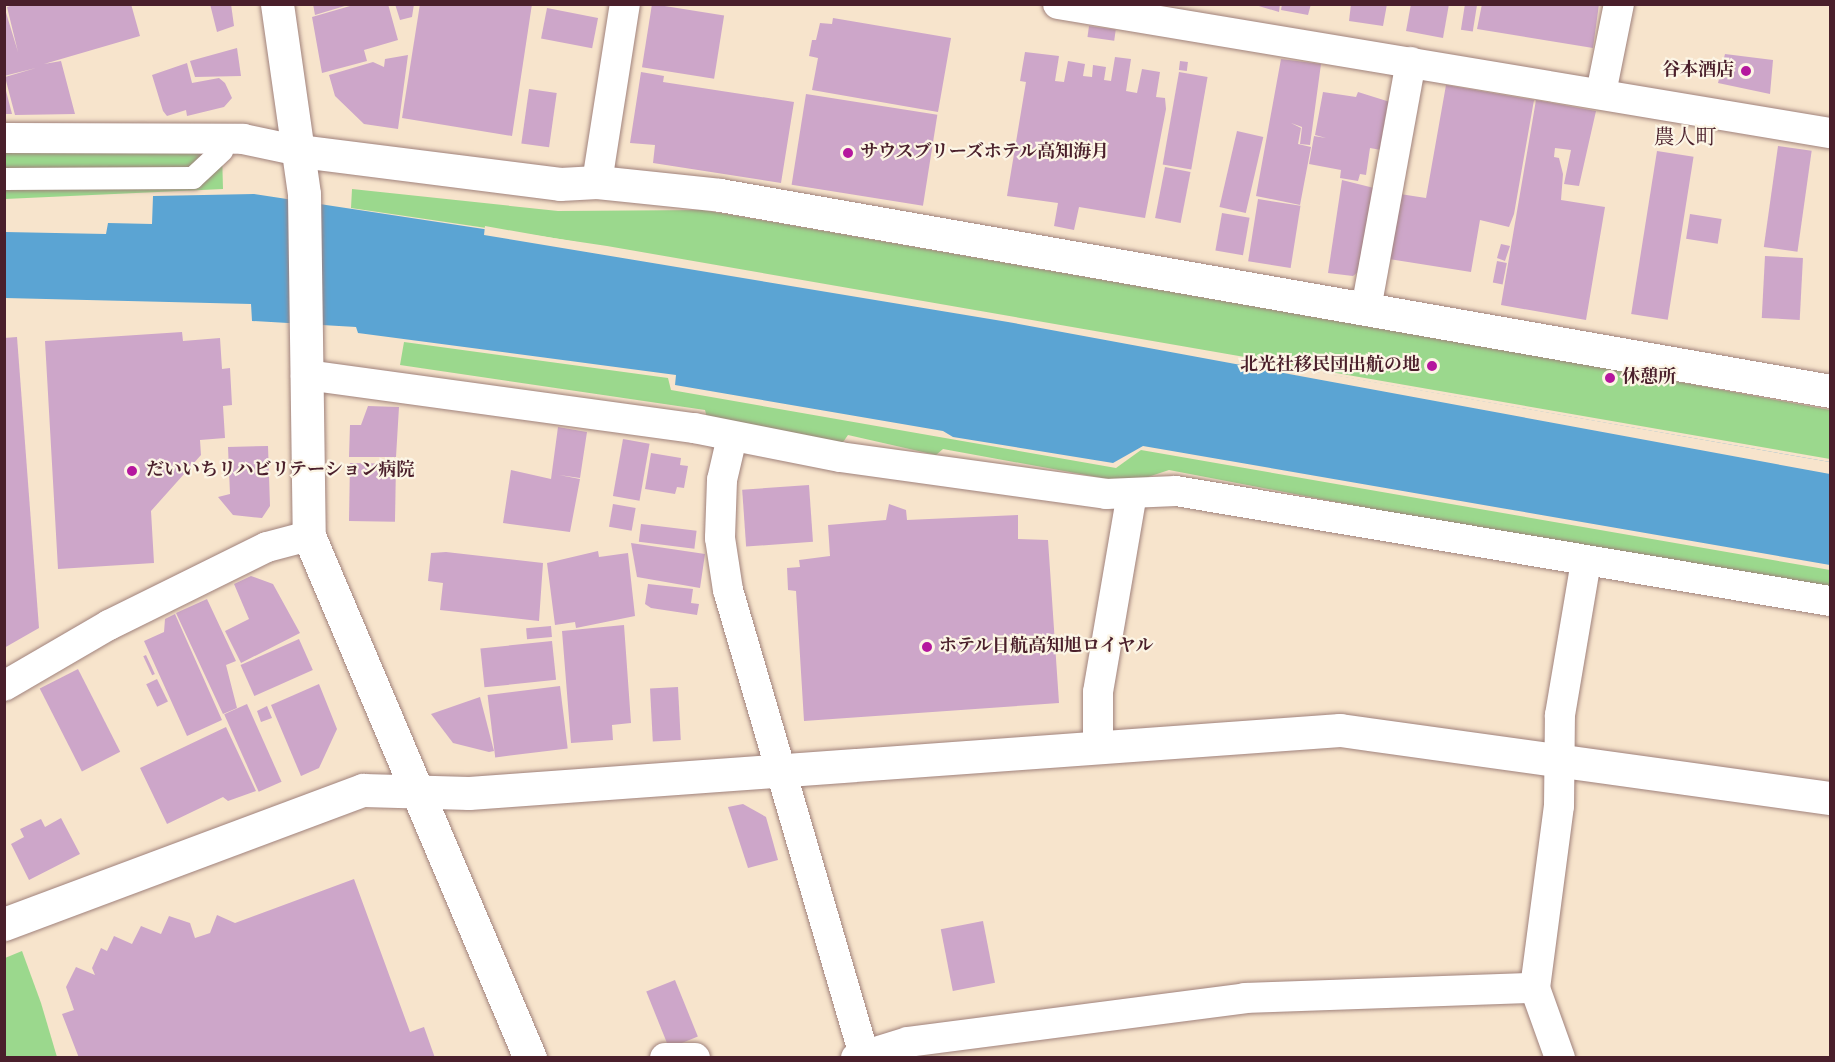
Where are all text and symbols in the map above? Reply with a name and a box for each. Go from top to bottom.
place label: 谷本酒店 [1662,60,1734,82]
marker: 谷本酒店 [1739,64,1753,78]
district label: 農人町 [1654,126,1716,152]
place label: サウスブリーズホテル高知海月 [860,142,1112,164]
marker: サウスブリーズホテル高知海月 [841,146,855,160]
place label: 北光社移民団出航の地 [1240,355,1420,377]
marker: 北光社移民団出航の地 [1425,359,1439,373]
place label: 休憩所 [1622,367,1676,389]
marker: 休憩所 [1603,371,1617,385]
place label: だいいちリハビリテーション病院 [146,460,416,482]
marker: だいいちリハビリテーション病院 [123,462,141,480]
place label: ホテル日航高知旭ロイヤル [939,636,1155,658]
marker: ホテル日航高知旭ロイヤル [920,640,934,654]

